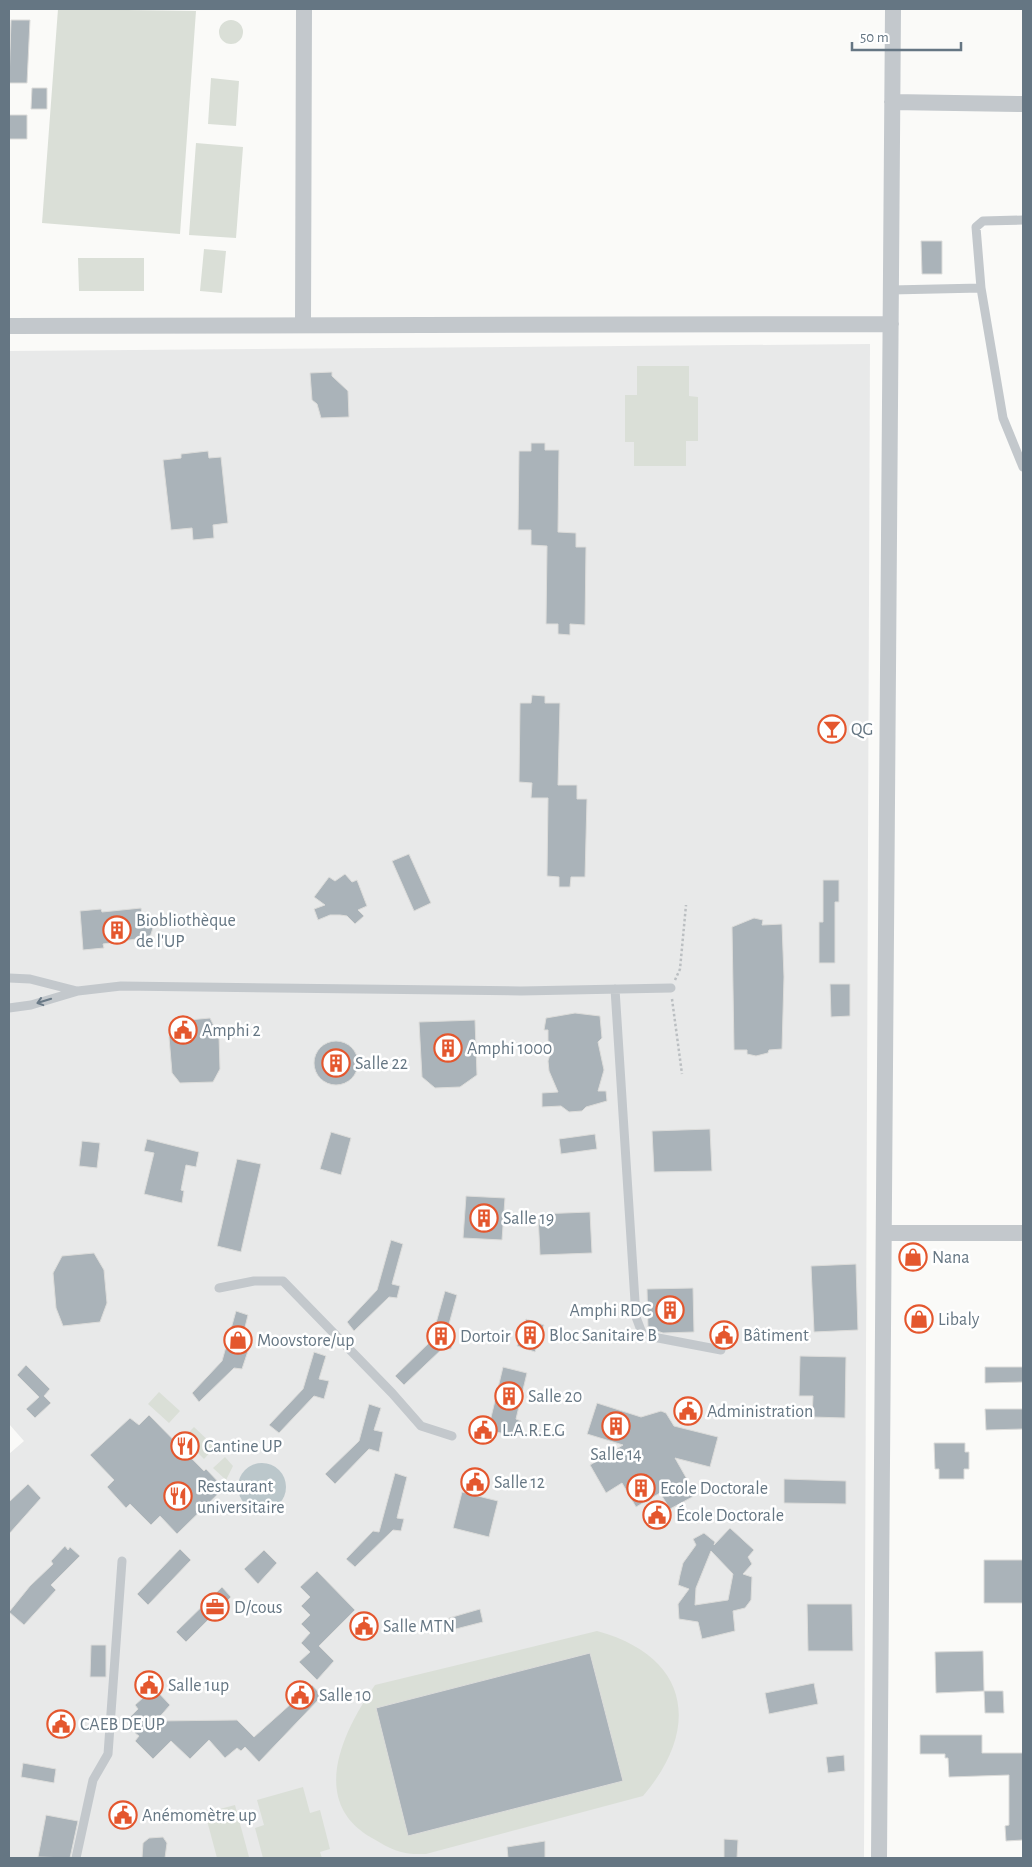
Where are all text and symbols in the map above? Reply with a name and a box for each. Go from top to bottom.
scale bar [852,20,961,52]
text: 50 m [860,30,889,45]
bar icon: QG [817,714,847,744]
place label: QG [851,721,873,739]
place label: Biobliothèque de l'UP [136,912,236,951]
building icon: Biobliothèque de l'UP [102,915,132,945]
one-way arrow [36,997,52,1007]
public building icon: Amphi 2 [168,1015,198,1045]
place label: Amphi 2 [202,1022,261,1040]
building icon: Amphi 1000 [433,1033,463,1063]
place label: Amphi 1000 [467,1040,552,1058]
building icon: Salle 22 [321,1048,351,1078]
place label: Salle 22 [355,1055,408,1073]
building icon: Salle 19 [469,1203,499,1233]
place label: Salle 19 [503,1210,554,1228]
shop icon: Nana [898,1242,928,1272]
place label: Nana [932,1249,970,1267]
building icon: Amphi RDC [655,1295,685,1325]
place label: Amphi RDC [570,1302,651,1320]
shop icon: Libaly [904,1304,934,1334]
place label: Libaly [938,1311,980,1329]
building icon: Bloc Sanitaire B [515,1320,545,1350]
public building icon: Bâtiment [709,1320,739,1350]
building icon: Dortoir [426,1321,456,1351]
shop icon: Moovstore/up [223,1325,253,1355]
place label: Bloc Sanitaire B [549,1327,657,1345]
place label: Bâtiment [743,1327,809,1345]
place label: Dortoir [460,1328,511,1346]
place label: Moovstore/up [257,1332,354,1350]
building icon: Salle 20 [494,1381,524,1411]
place label: Salle 20 [528,1388,582,1406]
public building icon: Administration [673,1396,703,1426]
place label: Administration [707,1403,813,1421]
building icon: Salle 14 [601,1411,631,1441]
public building icon: L.A.R.E.G [468,1415,498,1445]
place label: L.A.R.E.G [502,1422,565,1440]
restaurant icon: Cantine UP [170,1431,200,1461]
place label: Cantine UP [204,1438,282,1456]
place label: Salle 14 [590,1446,642,1464]
public building icon: Salle 12 [460,1467,490,1497]
building icon: Ecole Doctorale [626,1473,656,1503]
place label: Salle 12 [494,1474,545,1492]
place label: Restaurant universitaire [197,1478,285,1517]
place label: Ecole Doctorale [660,1480,768,1498]
restaurant icon: Restaurant universitaire [163,1481,193,1511]
public building icon: École Doctorale [642,1500,672,1530]
place label: École Doctorale [676,1504,784,1525]
office icon: D/cous [200,1592,230,1622]
place label: D/cous [234,1599,282,1617]
public building icon: Salle MTN [349,1611,379,1641]
place label: Salle MTN [383,1618,455,1636]
public building icon: Salle 1up [134,1670,164,1700]
place label: Salle 1up [168,1677,229,1695]
public building icon: Salle 10 [285,1680,315,1710]
place label: Salle 10 [319,1687,371,1705]
public building icon: CAEB DE UP [46,1709,76,1739]
place label: CAEB DE UP [80,1716,165,1734]
public building icon: Anémomètre up [108,1800,138,1830]
place label: Anémomètre up [142,1807,257,1825]

